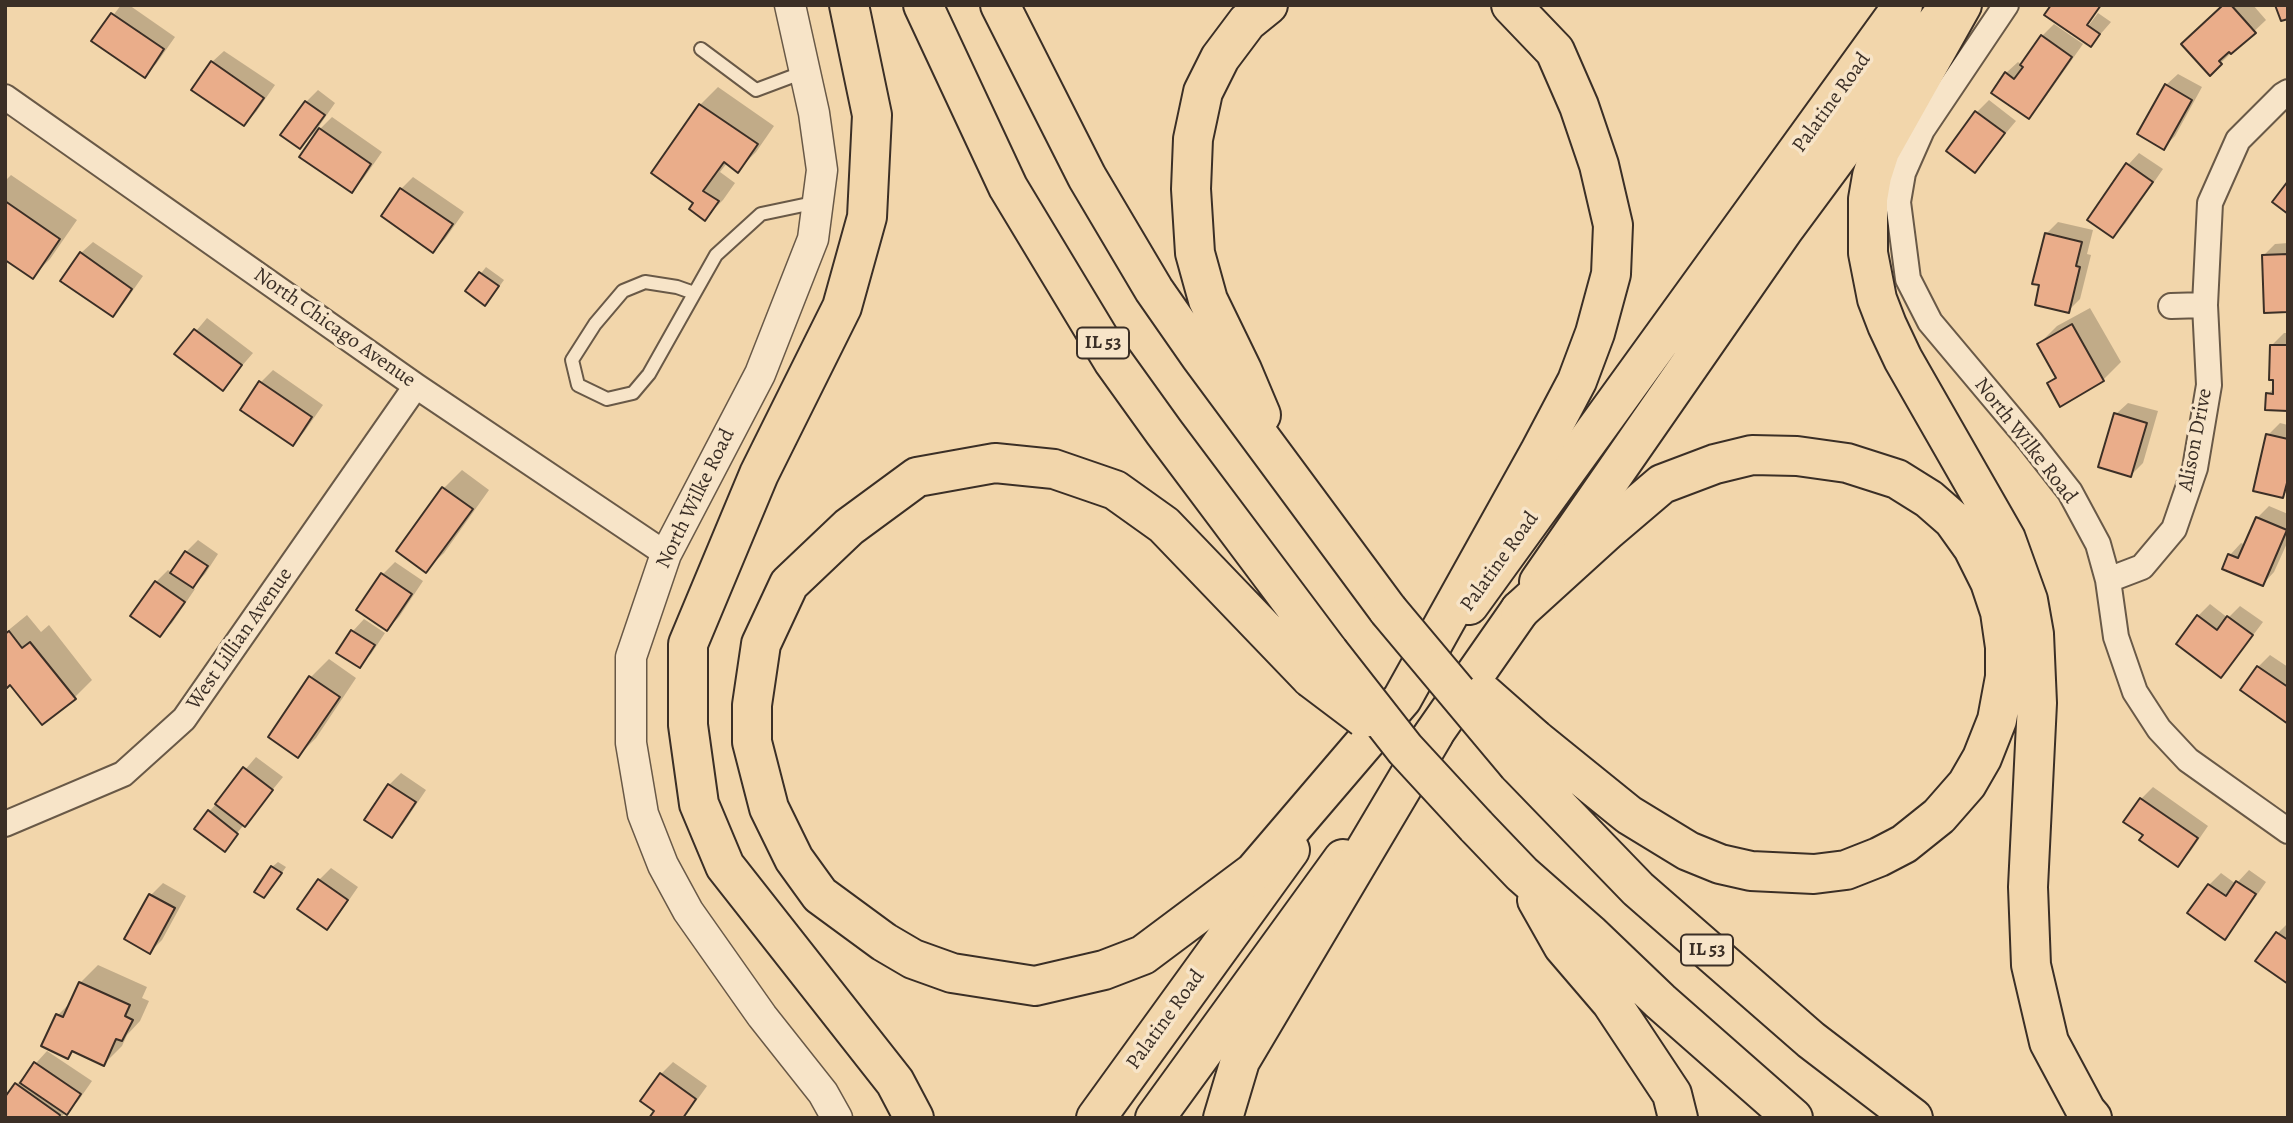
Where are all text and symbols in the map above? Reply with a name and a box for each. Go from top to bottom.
street label: Palatine Road [1787,48,1877,158]
street label: North Chicago Avenue [248,263,420,393]
road number: IL 53 [1077,328,1129,358]
street label: North Wilke Road [1968,373,2082,509]
street label: Alison Drive [2174,386,2218,494]
street label: North Wilke Road [651,425,741,573]
street label: Palatine Road [1455,507,1545,617]
street label: West Lillian Avenue [182,563,298,715]
road number: IL 53 [1681,934,1733,966]
street label: Palatine Road [1121,965,1211,1075]

